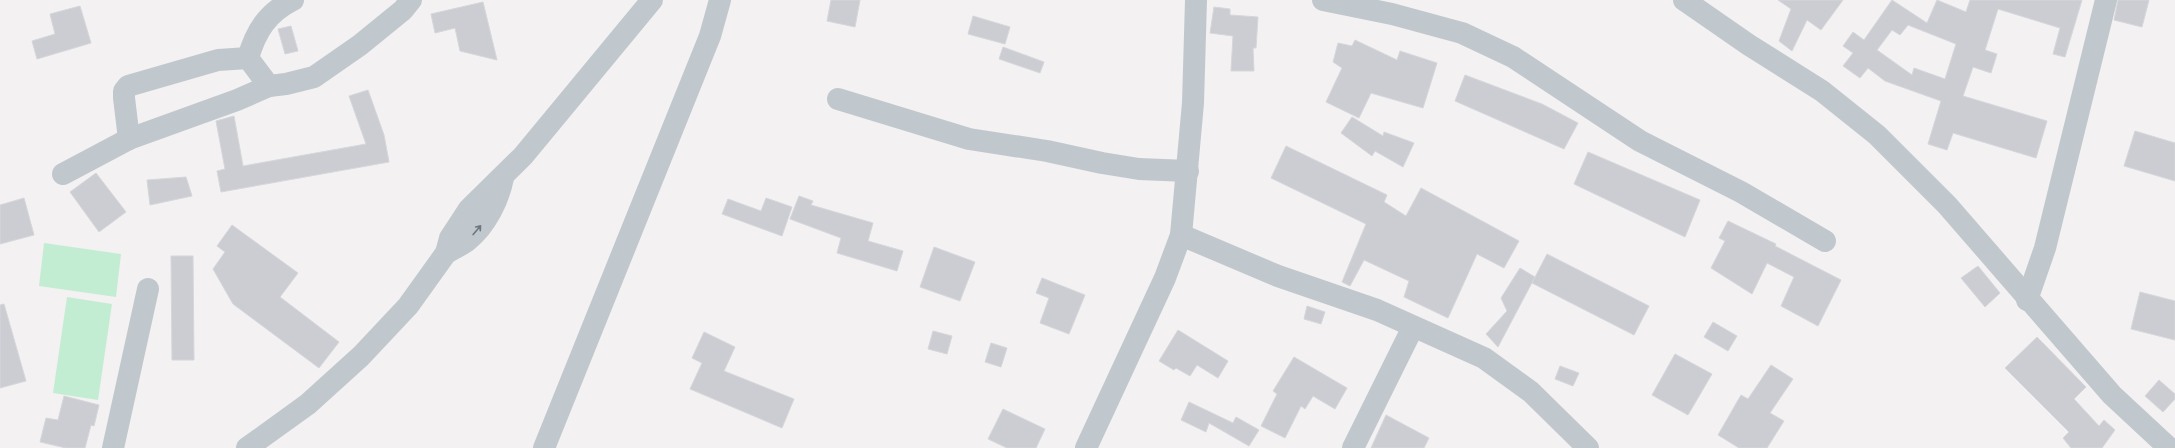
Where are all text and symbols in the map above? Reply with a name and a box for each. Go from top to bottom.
one-way arrow [473,225,482,235]

